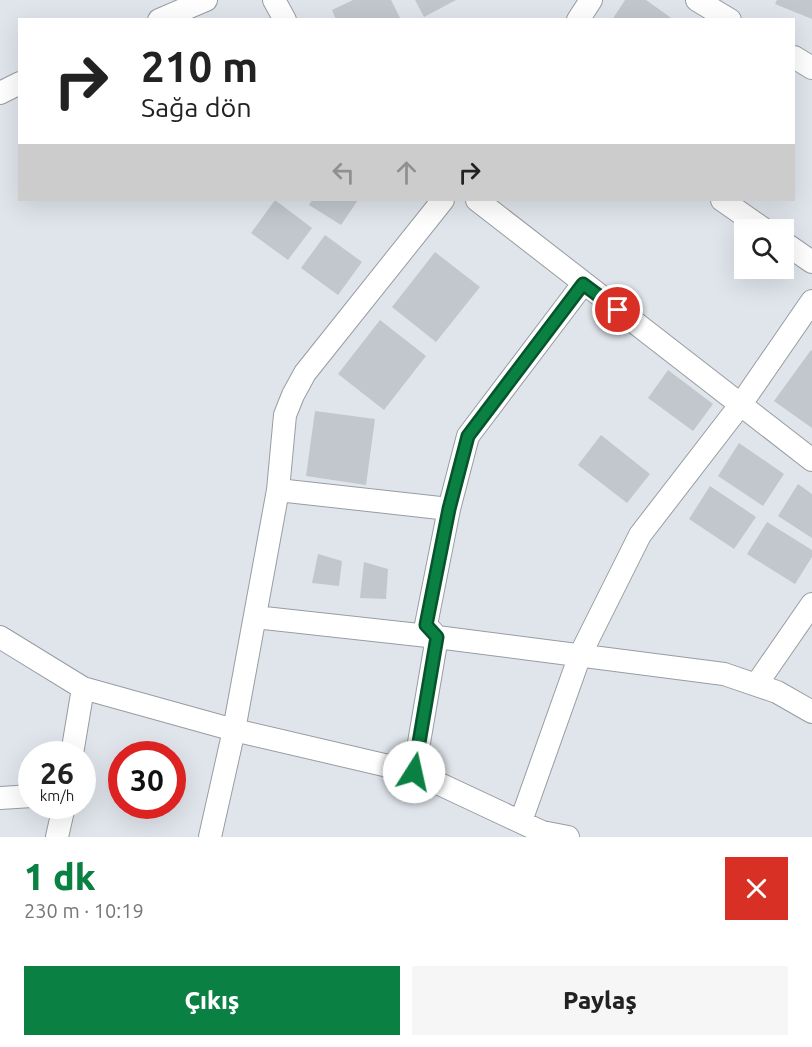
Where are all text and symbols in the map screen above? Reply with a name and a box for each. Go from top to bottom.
icon: right [42,42,120,120]
text: 210 m [141,43,258,90]
text: Sağa dön [141,92,252,122]
icon: left [327,156,360,189]
icon: ahead [390,156,423,189]
icon: right [453,156,486,189]
map controls [734,219,794,279]
button: search [734,219,794,279]
pin [592,284,643,335]
icon: arrive [601,293,634,326]
position arrow [382,740,446,804]
speed limit sign: 30 [108,741,186,819]
text: 26 [40,756,74,790]
text: km/h [40,787,74,804]
text: 1 dk [24,856,96,897]
button: close [725,857,788,920]
text: 230 m · 10:19 [24,899,144,922]
button: Çıkış [24,966,400,1035]
button: Paylaş [412,966,788,1035]

